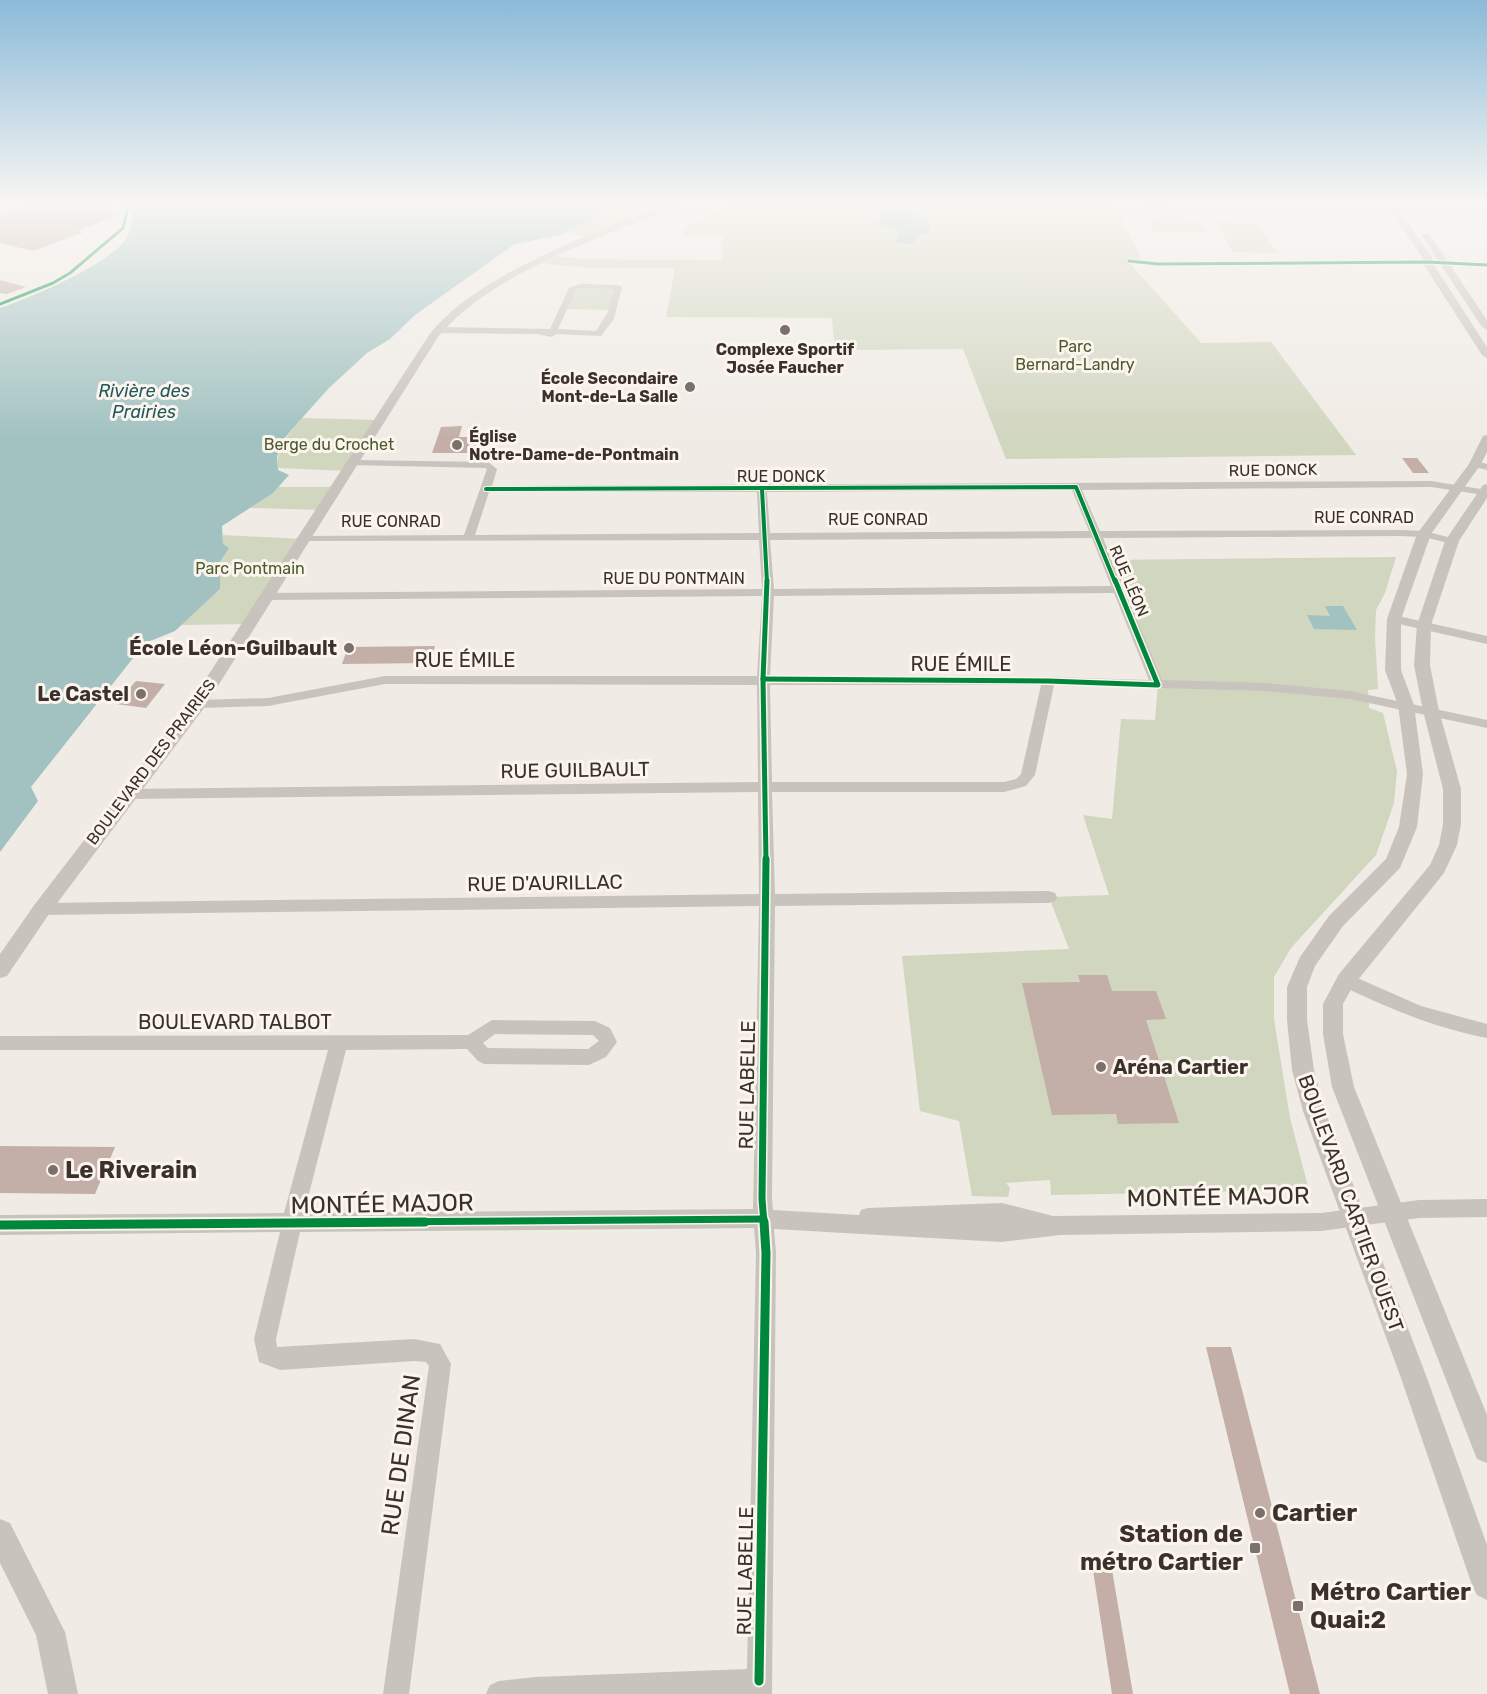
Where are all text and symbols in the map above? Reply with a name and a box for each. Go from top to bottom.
marker: Complexe Sportif Josée Faucher [778,323,792,337]
park label: Parc Bernard-Landry [1015,337,1135,374]
place label: Complexe Sportif Josée Faucher [716,340,855,377]
place label: École Secondaire Mont-de-La Salle [541,368,678,406]
water label: Rivière des Prairies [98,380,190,423]
marker: École Secondaire Mont-de-La Salle [683,380,697,394]
place label: Église Notre-Dame-de-Pontmain [469,426,679,464]
park label: Berge du Crochet [264,435,394,454]
marker: Église Notre-Dame-de-Pontmain [450,438,464,452]
street label: RUE DONCK [1229,460,1318,480]
street label: RUE DONCK [737,467,826,486]
street label: RUE CONRAD [1314,508,1414,527]
street label: RUE CONRAD [828,510,928,529]
street label: RUE CONRAD [341,512,441,531]
street label: RUE LÉON [1105,542,1153,620]
park label: Parc Pontmain [195,559,305,578]
street label: RUE DU PONTMAIN [603,569,745,588]
place label: École Léon-Guilbault [129,636,337,660]
marker: École Léon-Guilbault [342,641,356,655]
street label: RUE ÉMILE [415,648,515,672]
street label: RUE ÉMILE [911,652,1011,676]
street label: BOULEVARD DES PRAIRIES [83,676,219,848]
place label: Le Castel [37,682,129,706]
marker: Le Castel [134,687,148,701]
street label: RUE GUILBAULT [500,757,650,783]
street label: RUE D'AURILLAC [467,870,623,896]
street label: BOULEVARD TALBOT [138,1010,332,1034]
street label: RUE LABELLE [734,1020,760,1150]
place label: Aréna Cartier [1113,1055,1248,1079]
marker: Aréna Cartier [1094,1060,1108,1074]
street label: BOULEVARD CARTIER OUEST [1293,1071,1409,1335]
place label: Le Riverain [65,1156,197,1184]
marker: Le Riverain [46,1163,60,1177]
street label: MONTÉE MAJOR [1126,1181,1310,1213]
street label: MONTÉE MAJOR [290,1188,474,1220]
street label: RUE DE DINAN [376,1373,426,1537]
place label: Cartier [1272,1499,1357,1527]
street label: RUE LABELLE [732,1506,758,1636]
marker: Cartier [1253,1506,1267,1520]
place label: Station de métro Cartier [1080,1520,1243,1576]
marker: Station de métro Cartier [1248,1541,1262,1555]
place label: Métro Cartier Quai:2 [1310,1578,1471,1634]
marker: Métro Cartier Quai:2 [1291,1599,1305,1613]

